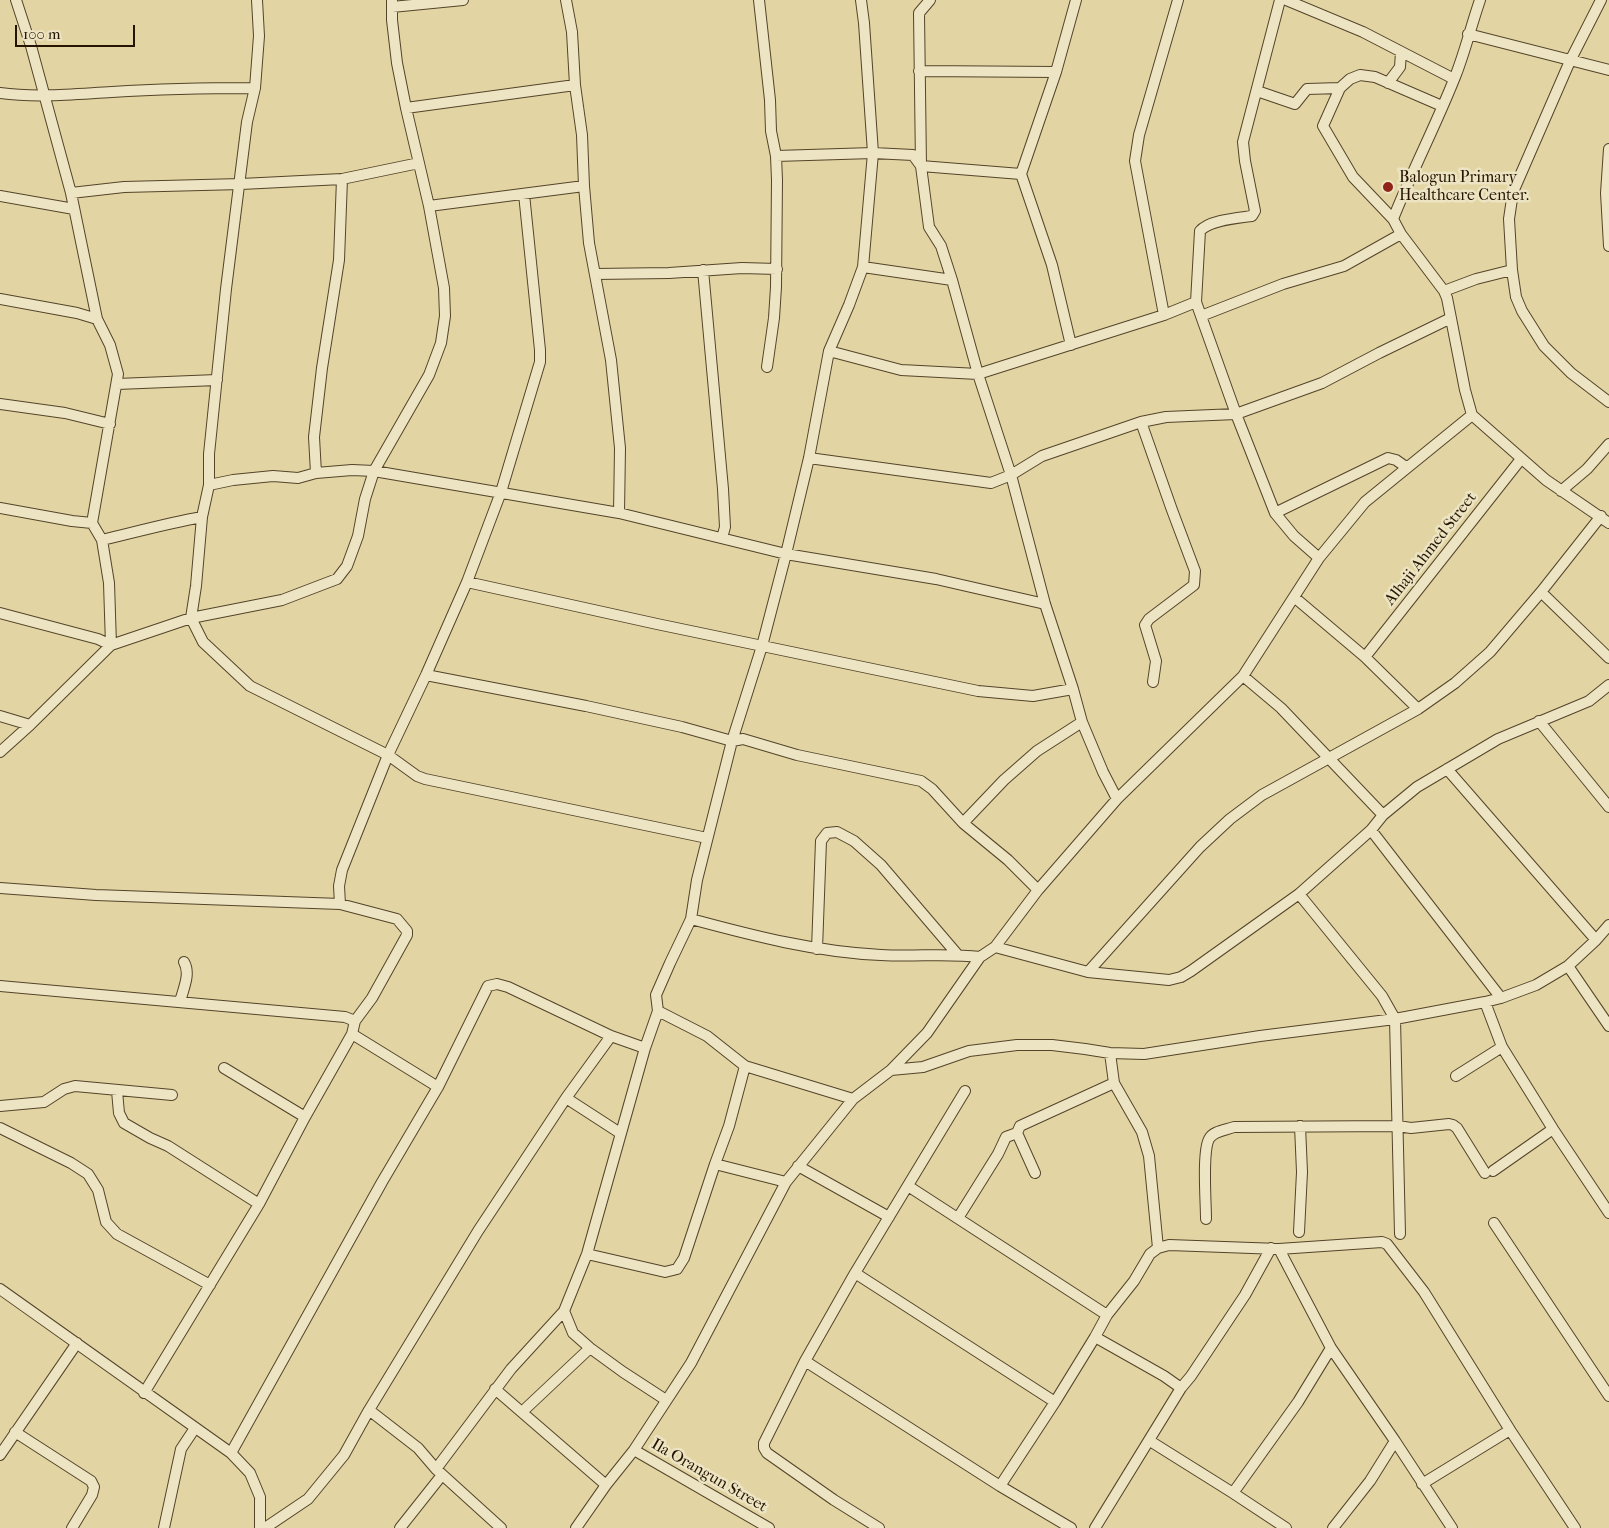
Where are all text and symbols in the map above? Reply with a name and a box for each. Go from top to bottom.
scale bar [18,15,138,47]
text: 100 m [23,25,61,43]
place label: Balogun Primary Healthcare Center. [1399,168,1529,206]
marker: Balogun Primary Healthcare Center. [1381,180,1395,194]
street label: Alhaji Ahmed Street [1381,489,1481,609]
street label: Ila Orangun Street [648,1435,770,1517]

